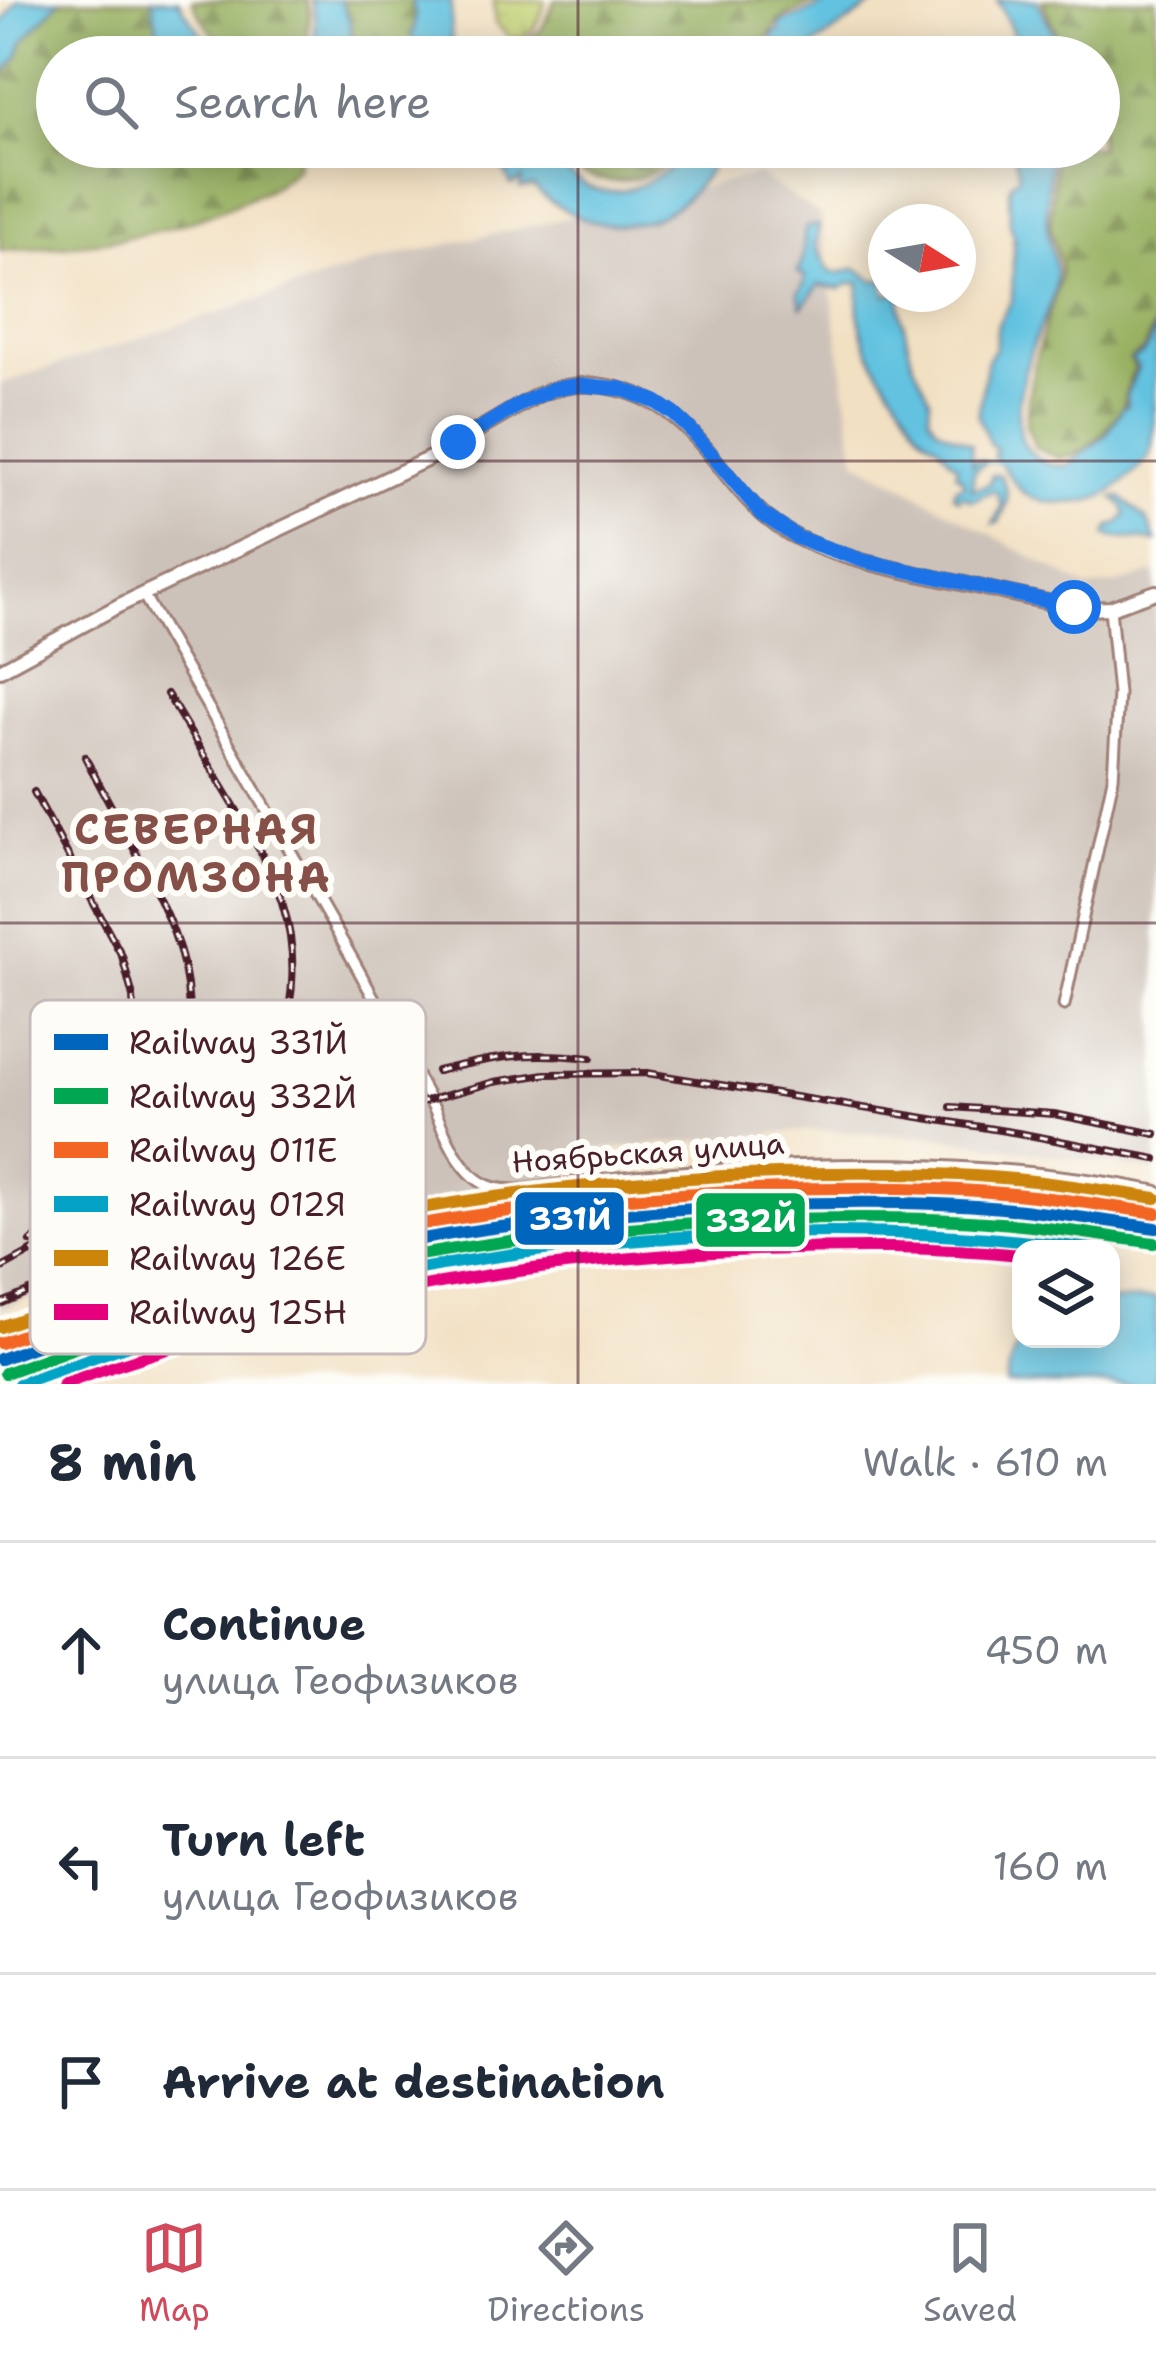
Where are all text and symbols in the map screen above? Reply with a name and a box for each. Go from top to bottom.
search box [36,36,1120,168]
icon: search [78,69,144,135]
text: Search here [174,72,431,132]
north arrow [868,204,976,312]
route end [431,415,485,469]
route start [1047,580,1101,634]
district label: СЕВЕРНАЯ ПРОМЗОНА [61,801,333,905]
legend [30,1000,426,1354]
text: Railway 331Й [129,1020,348,1065]
text: Railway 332Й [129,1074,357,1119]
street label: Ноябрьская улица [510,1123,786,1182]
text: Railway 011Е [129,1128,338,1173]
text: Railway 012Я [129,1182,346,1227]
line badge: 331Й [513,1190,626,1247]
line badge: 332Й [694,1191,807,1249]
text: 331Й [528,1196,612,1241]
text: 332Й [705,1198,797,1243]
text: Railway 126Е [129,1236,346,1281]
map controls [1012,1240,1120,1348]
button: layers [1012,1240,1120,1348]
text: Railway 125Н [129,1290,347,1335]
text: 8 min [48,1428,197,1496]
text: Walk · 610 m [862,1436,1108,1488]
text: Continue [162,1594,366,1654]
icon: ahead [48,1617,114,1683]
text: 450 m [984,1624,1108,1676]
text: улица Геофизиков [162,1654,518,1706]
text: Turn left [162,1810,365,1870]
icon: left [48,1833,114,1899]
text: 160 m [993,1840,1108,1892]
text: улица Геофизиков [162,1870,518,1922]
icon: arrive [48,2049,114,2115]
text: Arrive at destination [162,2052,665,2112]
tab: Map [139,2215,210,2332]
tab: Directions [488,2215,645,2332]
tab: Saved [923,2215,1017,2332]

